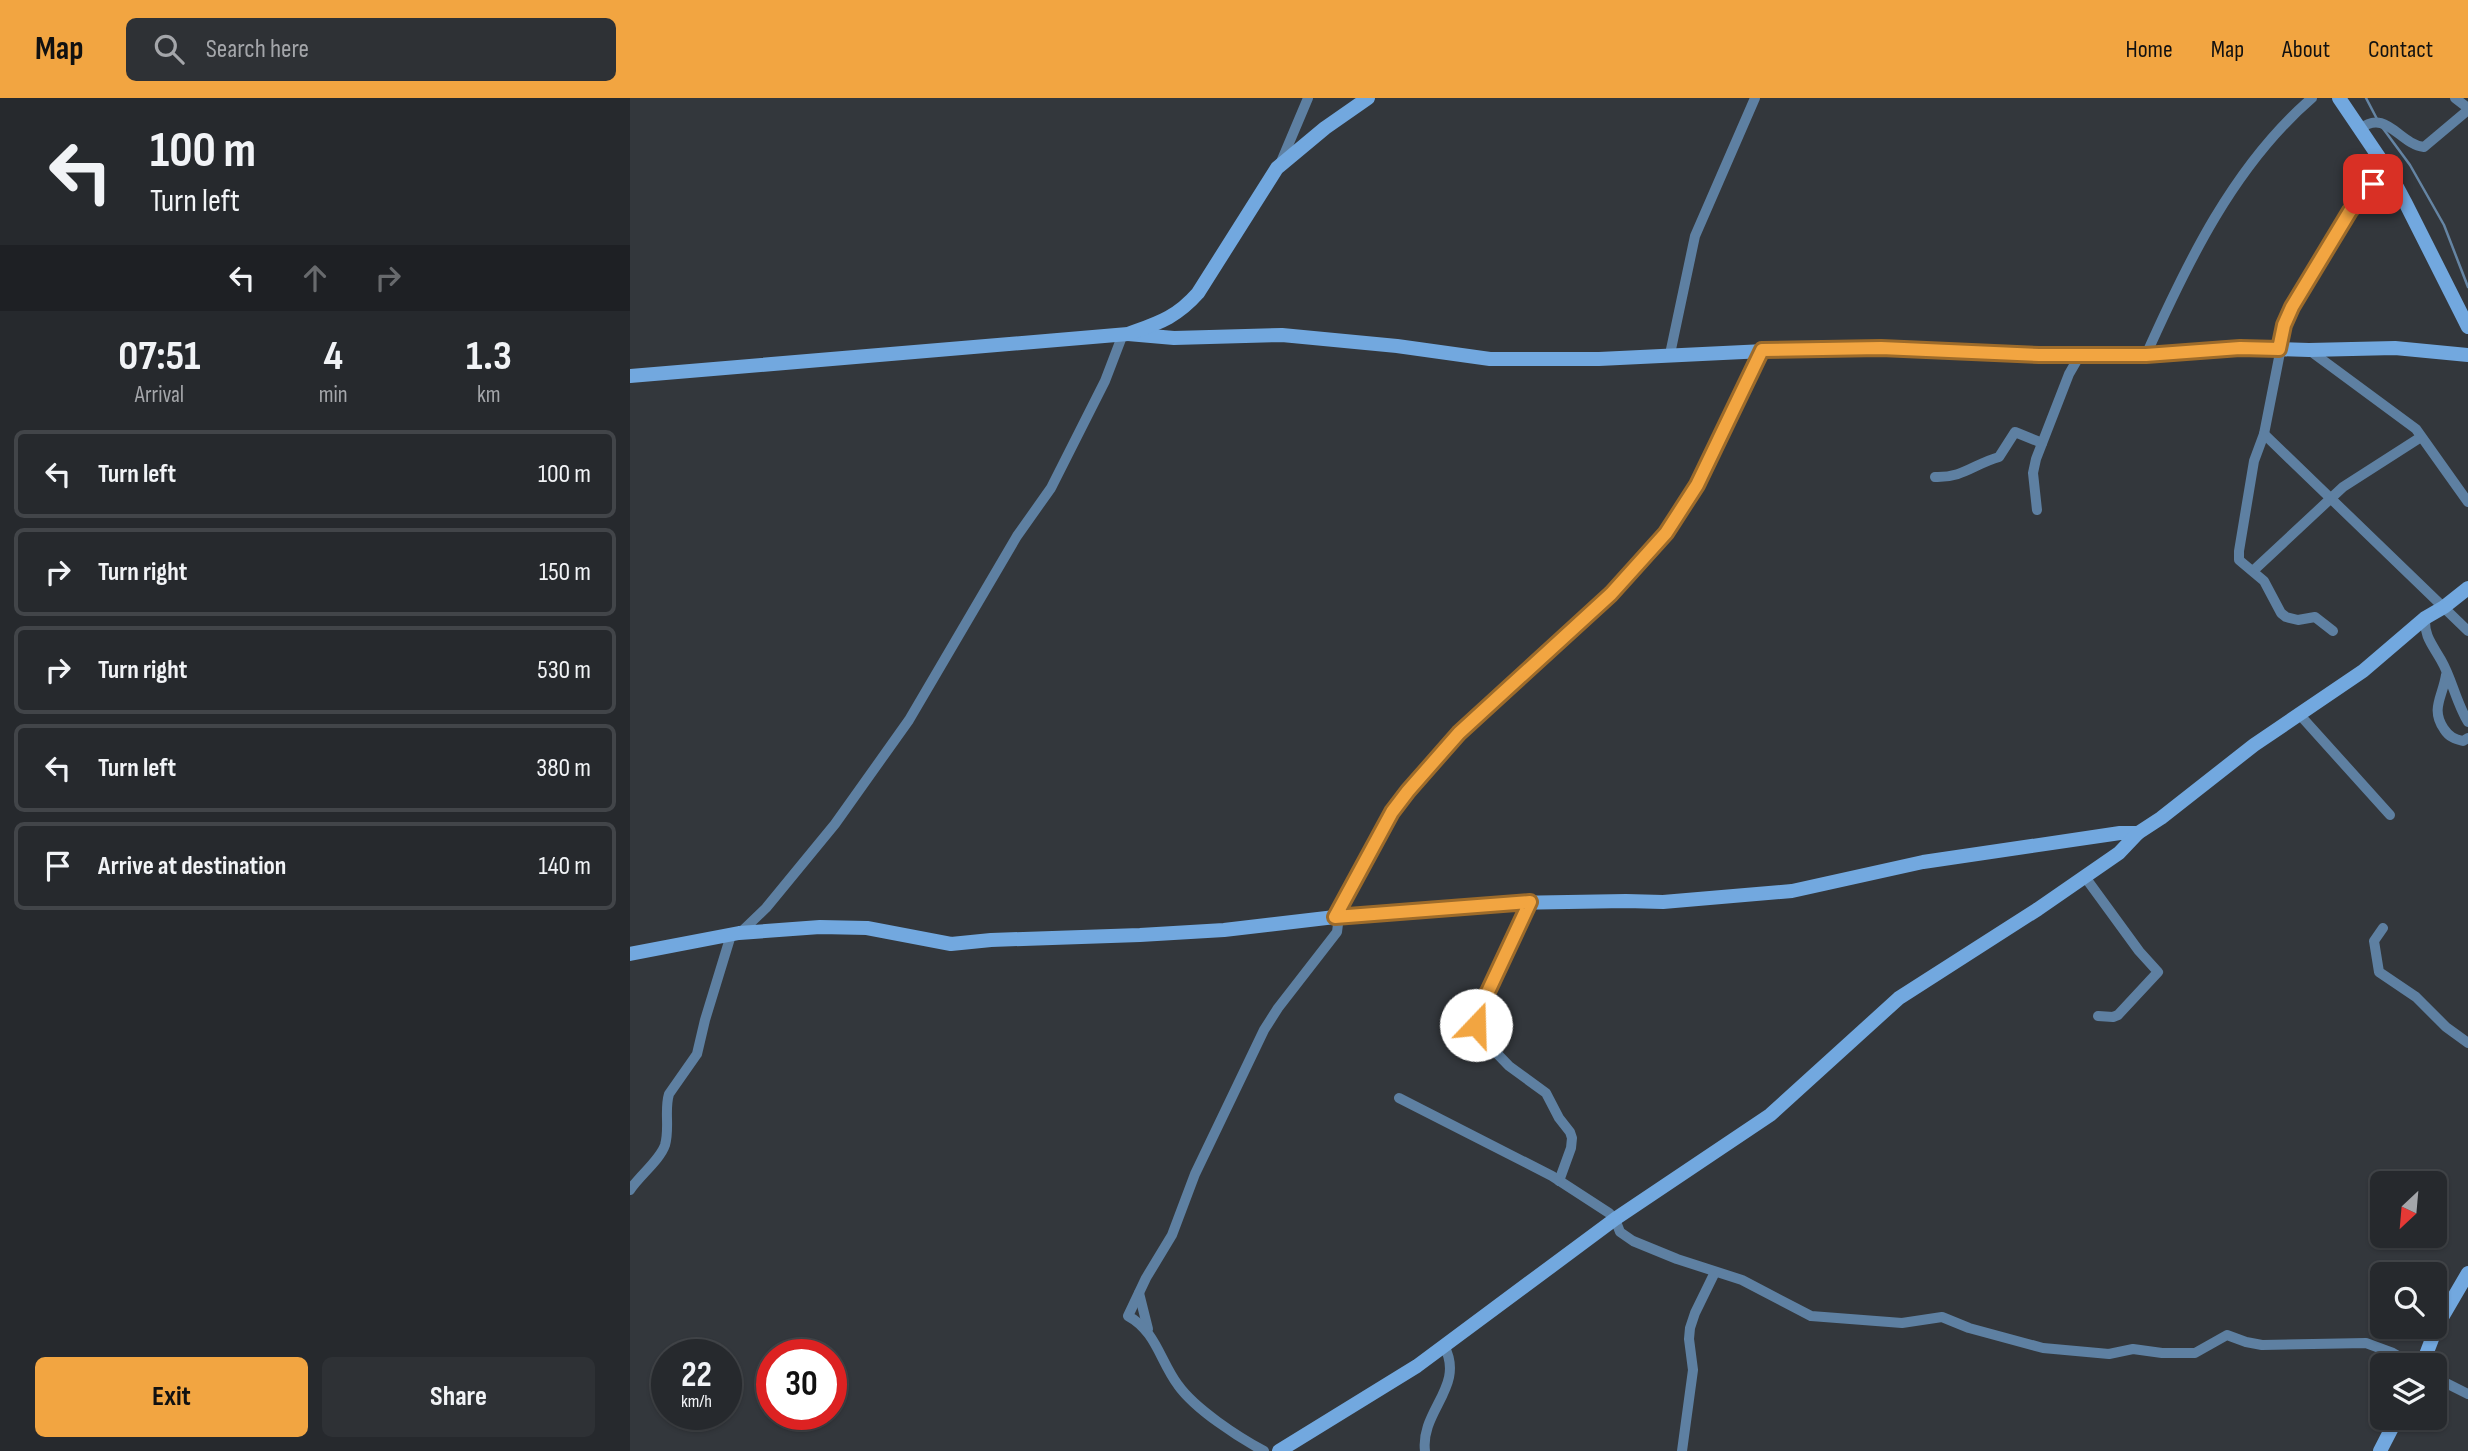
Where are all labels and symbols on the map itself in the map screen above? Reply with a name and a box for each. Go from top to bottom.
pin [2343,154,2403,214]
position arrow [1439,988,1513,1062]
north arrow [2370,1171,2446,1248]
speed limit sign: 30 [756,1339,847,1430]

